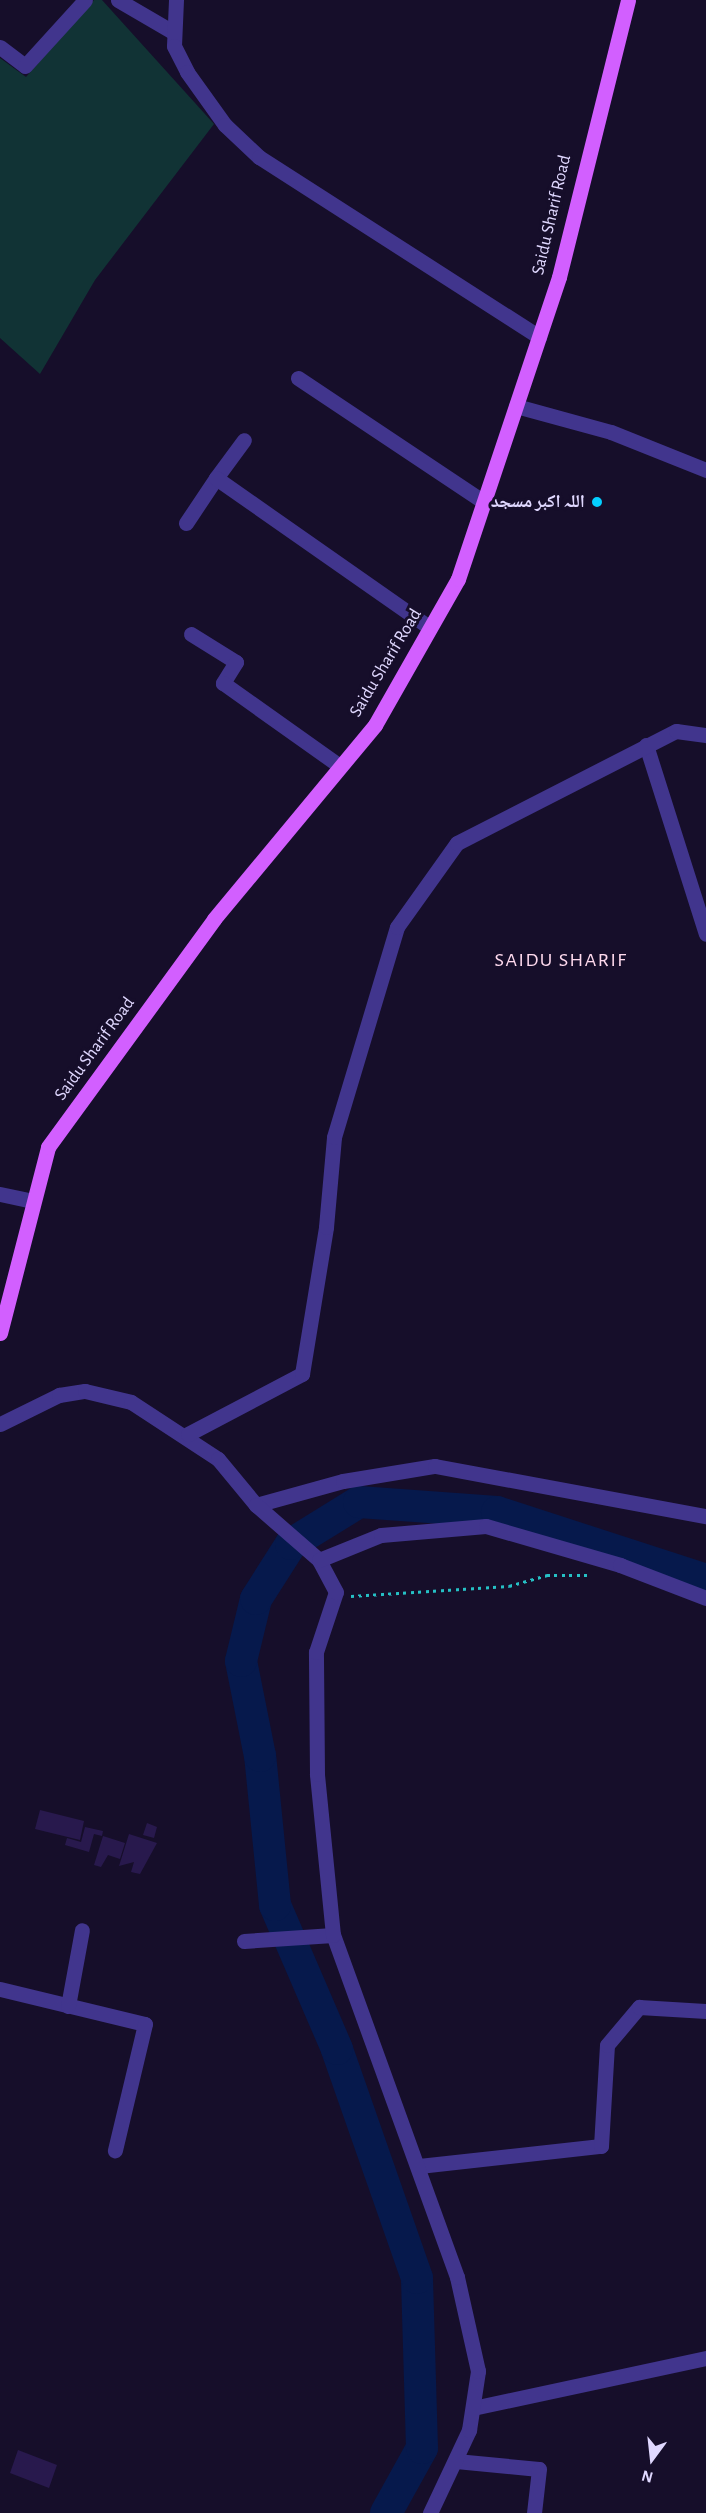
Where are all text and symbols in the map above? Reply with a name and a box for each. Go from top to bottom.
street label: Saidu Sharif Road [528,153,576,277]
place label: اللہ اکبر مسجد [491,491,585,513]
marker: اللہ اکبر مسجد [590,495,604,509]
street label: Saidu Sharif Road [345,605,427,721]
district label: SAIDU SHARIF [495,948,627,972]
street label: Saidu Sharif Road [50,993,140,1105]
north arrow [622,2429,682,2489]
text: N [640,2467,655,2486]

